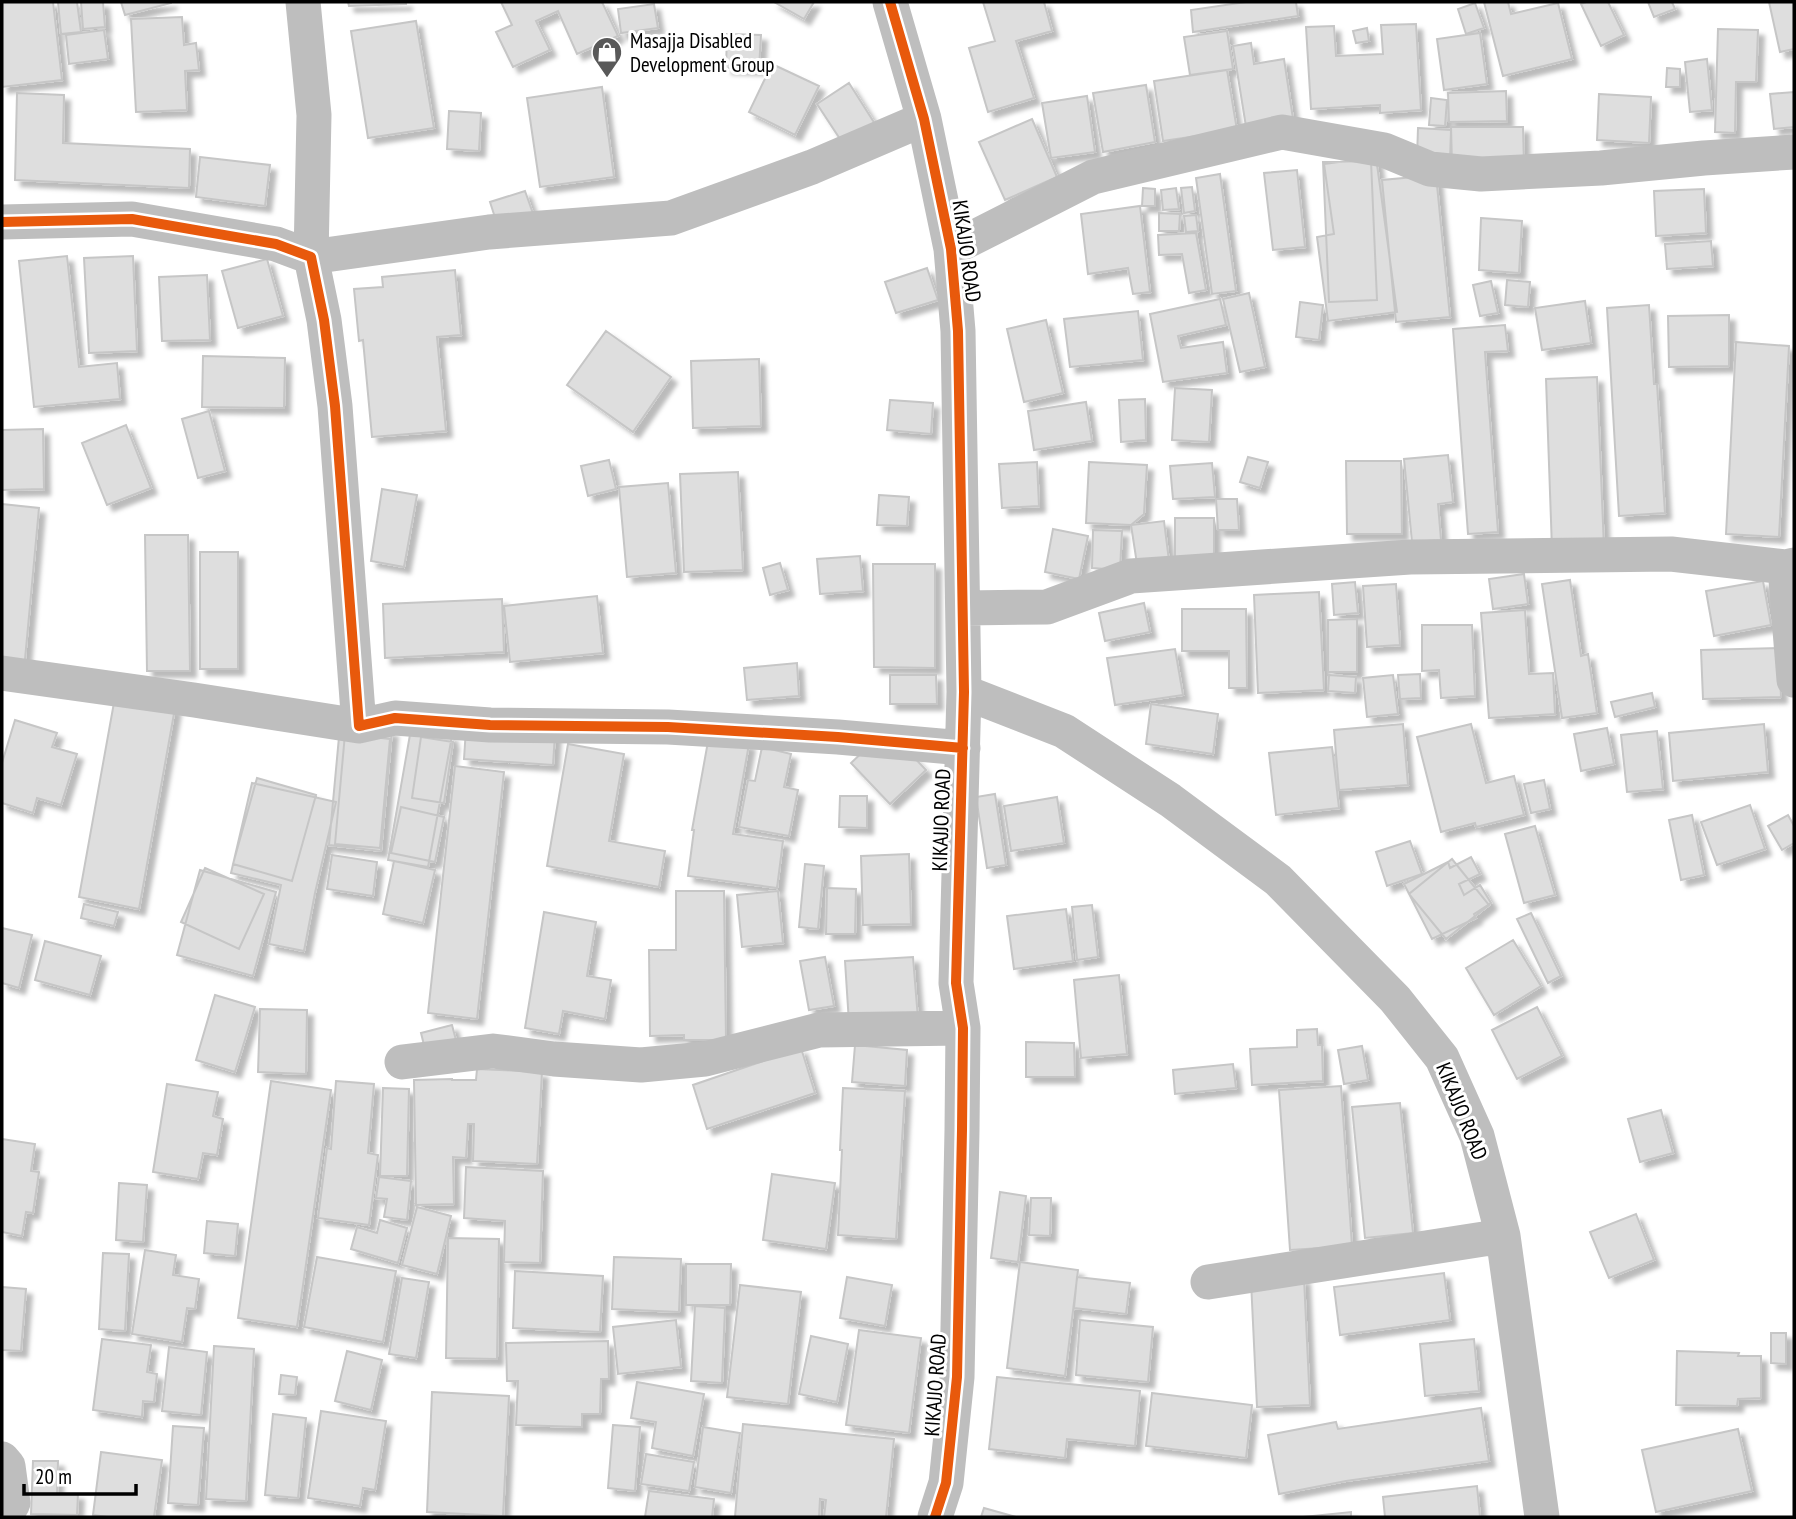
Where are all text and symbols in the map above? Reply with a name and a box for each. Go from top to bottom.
place label: Masajja Disabled Development Group [630,27,774,78]
shop icon: Masajja Disabled Development Group [590,35,624,79]
street label: KIKAJJO ROAD [946,198,988,304]
street label: KIKAJJO ROAD [926,768,956,872]
street label: KIKAJJO ROAD [1430,1058,1494,1164]
street label: KIKAJJO ROAD [918,1333,952,1437]
scale bar [24,1452,136,1496]
text: 20 m [35,1463,72,1490]

